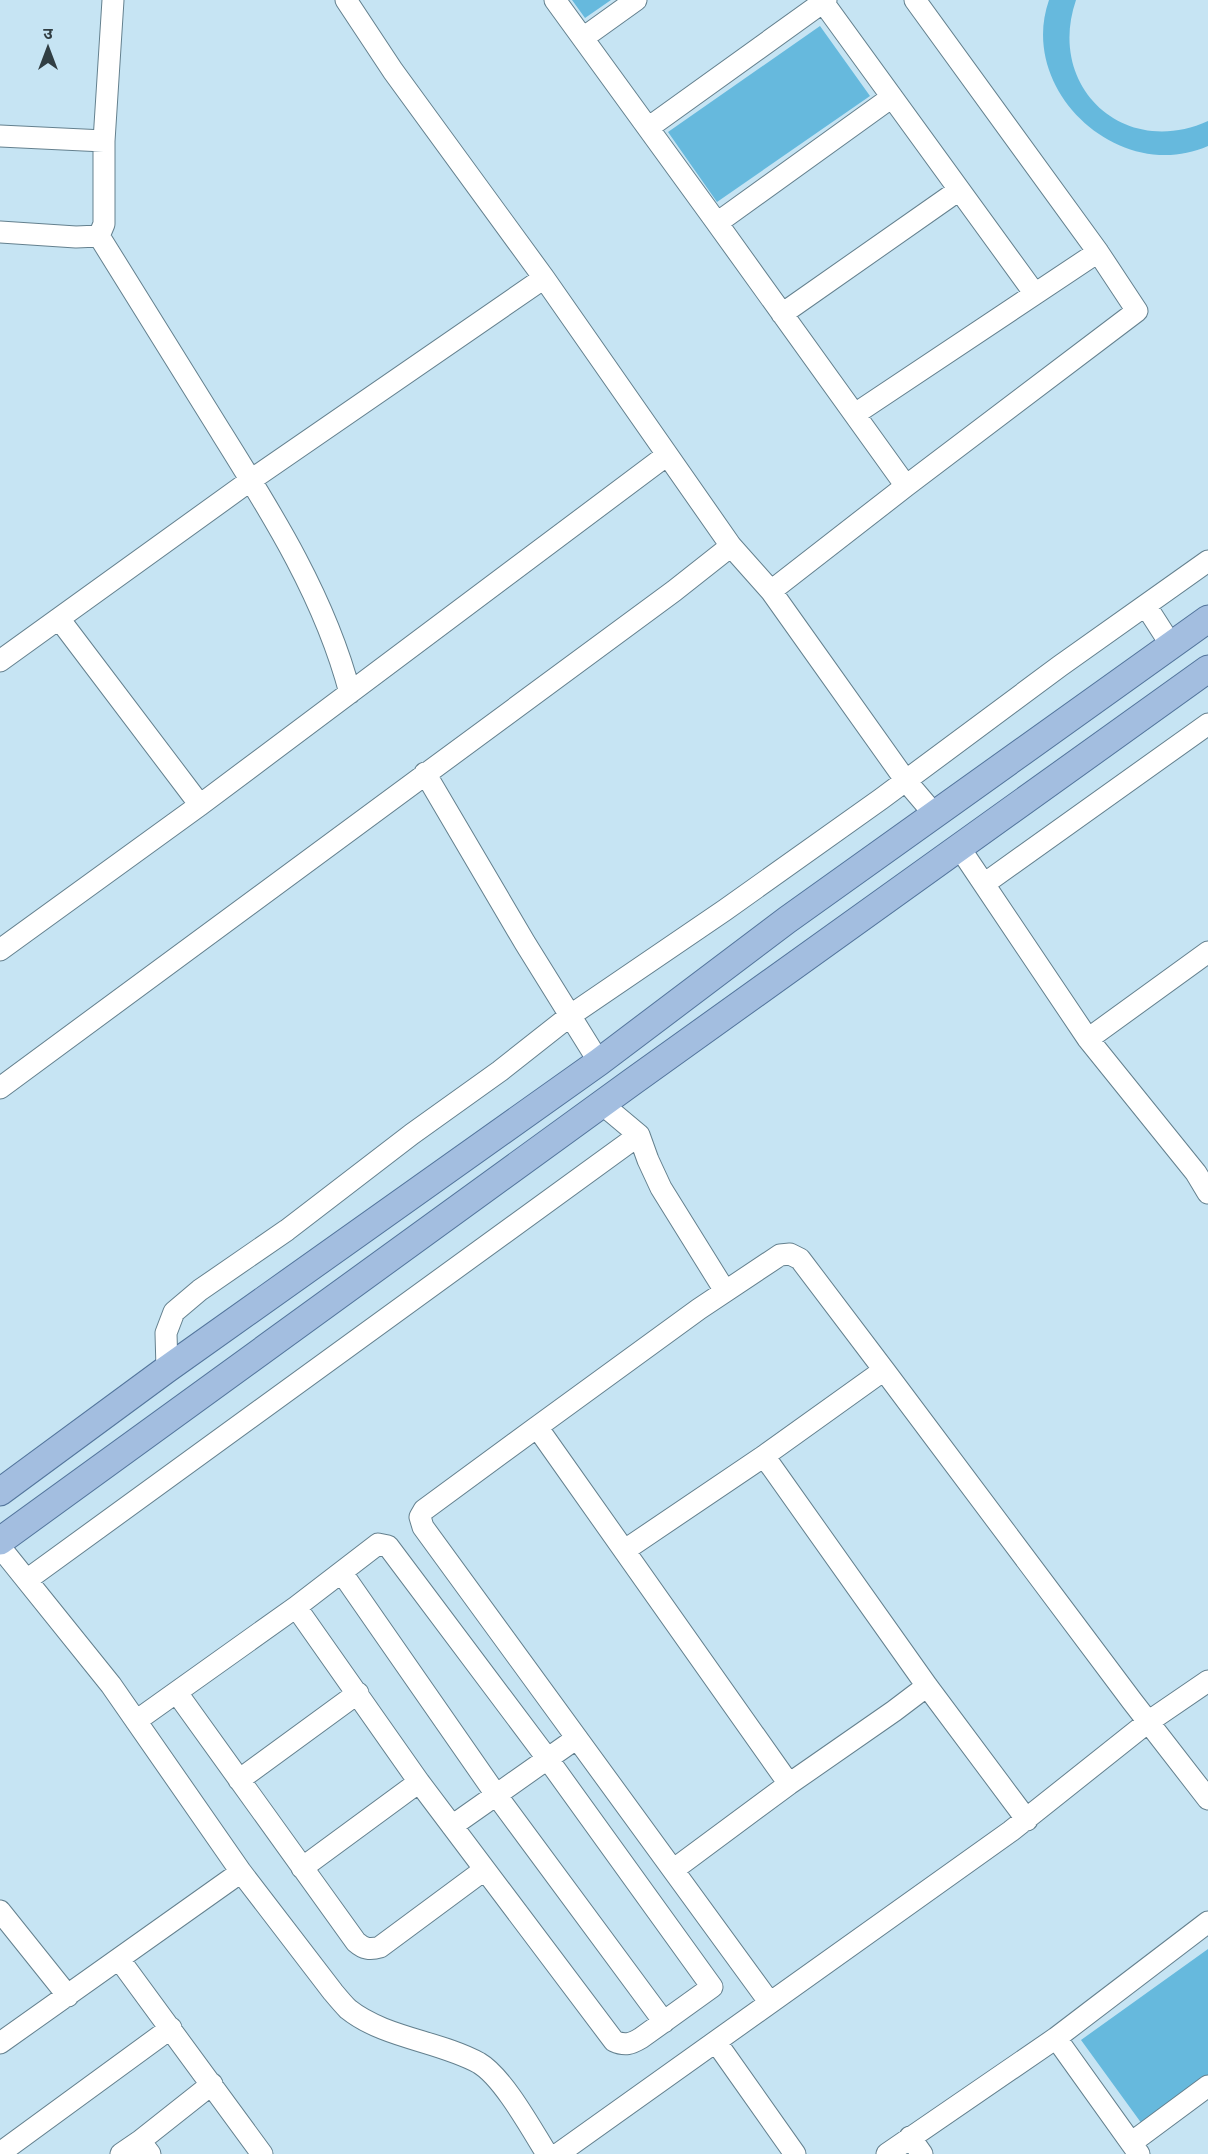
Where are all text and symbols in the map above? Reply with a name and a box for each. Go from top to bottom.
north arrow [18,18,78,78]
text: उ [43,22,53,45]

